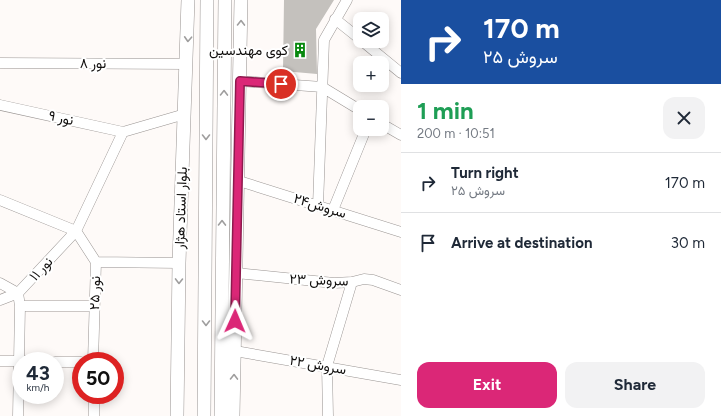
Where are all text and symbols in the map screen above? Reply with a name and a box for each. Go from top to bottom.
text: 170 m [483,11,560,45]
map controls [353,12,389,136]
button: layers [353,12,389,48]
icon: right [417,16,469,68]
one-way arrow [237,20,245,26]
one-way arrow [183,36,192,42]
building icon: کوی مهندسین [291,41,309,59]
place label: کوی مهندسین [209,42,288,59]
text: سروش ۲۵ [483,46,558,68]
street label: نور ۸ [80,55,106,72]
button: + [353,56,389,92]
pin [264,67,298,101]
icon: arrive [270,73,292,95]
one-way arrow [220,90,228,96]
text: 1 min [417,96,474,125]
button: close [663,97,705,139]
button: − [353,100,389,136]
street label: نور ۹ [47,107,75,129]
text: 200 m · 10:51 [417,126,495,141]
one-way arrow [202,134,210,140]
text: Turn right [451,164,519,182]
street label: بلوار استاد هژار [171,167,191,250]
icon: right [417,172,439,194]
text: 170 m [665,174,705,192]
text: سروش ۲۵ [451,183,505,198]
street label: سروش۲۴ [292,190,348,222]
one-way arrow [218,220,226,226]
icon: arrive [417,232,439,254]
text: Arrive at destination [451,234,592,252]
text: 30 m [671,234,705,252]
street label: نور ۱۱ [26,253,56,285]
street label: سروش ۲۳ [289,270,349,290]
street label: نور ۲۵ [86,276,104,310]
one-way arrow [175,278,183,284]
position arrow [214,300,256,342]
one-way arrow [202,320,210,326]
speed limit sign: 50 [72,352,124,404]
street label: سروش ۲۲ [288,352,348,378]
text: 43 [26,361,50,385]
button: Exit [417,362,557,408]
button: Share [565,362,705,408]
one-way arrow [230,374,238,380]
text: km/h [27,381,49,394]

